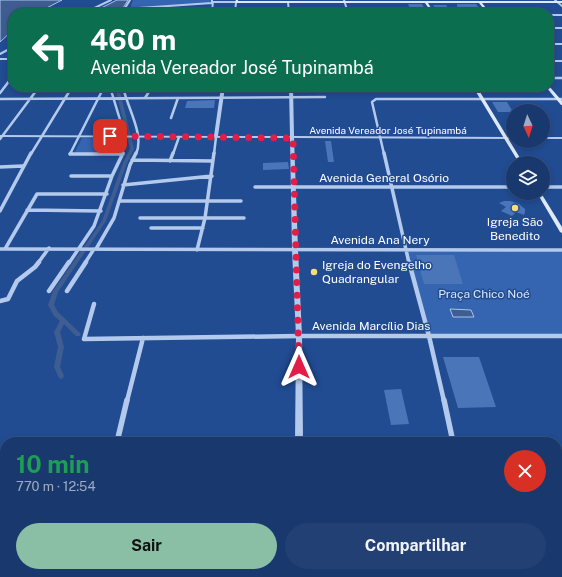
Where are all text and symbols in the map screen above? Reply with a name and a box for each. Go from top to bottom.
text: 460 m [90,23,176,56]
icon: left [24,24,76,76]
text: Avenida Vereador José Tupinambá [90,57,374,78]
north arrow [506,104,550,148]
map controls [506,104,550,200]
pin [93,119,127,153]
street label: Avenida Vereador José Tupinambá [309,124,467,136]
icon: arrive [99,125,121,147]
button: layers [506,156,550,200]
street label: Avenida General Osório [319,171,449,185]
marker: Igreja São Benedito [510,203,520,213]
place label: Igreja São Benedito [487,215,543,243]
street label: Avenida Ana Nery [330,233,430,247]
place label: Igreja do Evengelho Quadrangular [322,258,432,286]
marker: Igreja do Evengelho Quadrangular [309,267,319,277]
park label: Praça Chico Noé [438,287,530,301]
street label: Avenida Marcílio Dias [312,319,430,333]
position arrow [278,346,320,388]
text: 10 min [16,450,89,478]
button: close [504,450,546,492]
text: 770 m · 12:54 [16,479,96,494]
button: Sair [16,523,277,569]
button: Compartilhar [285,523,546,569]

